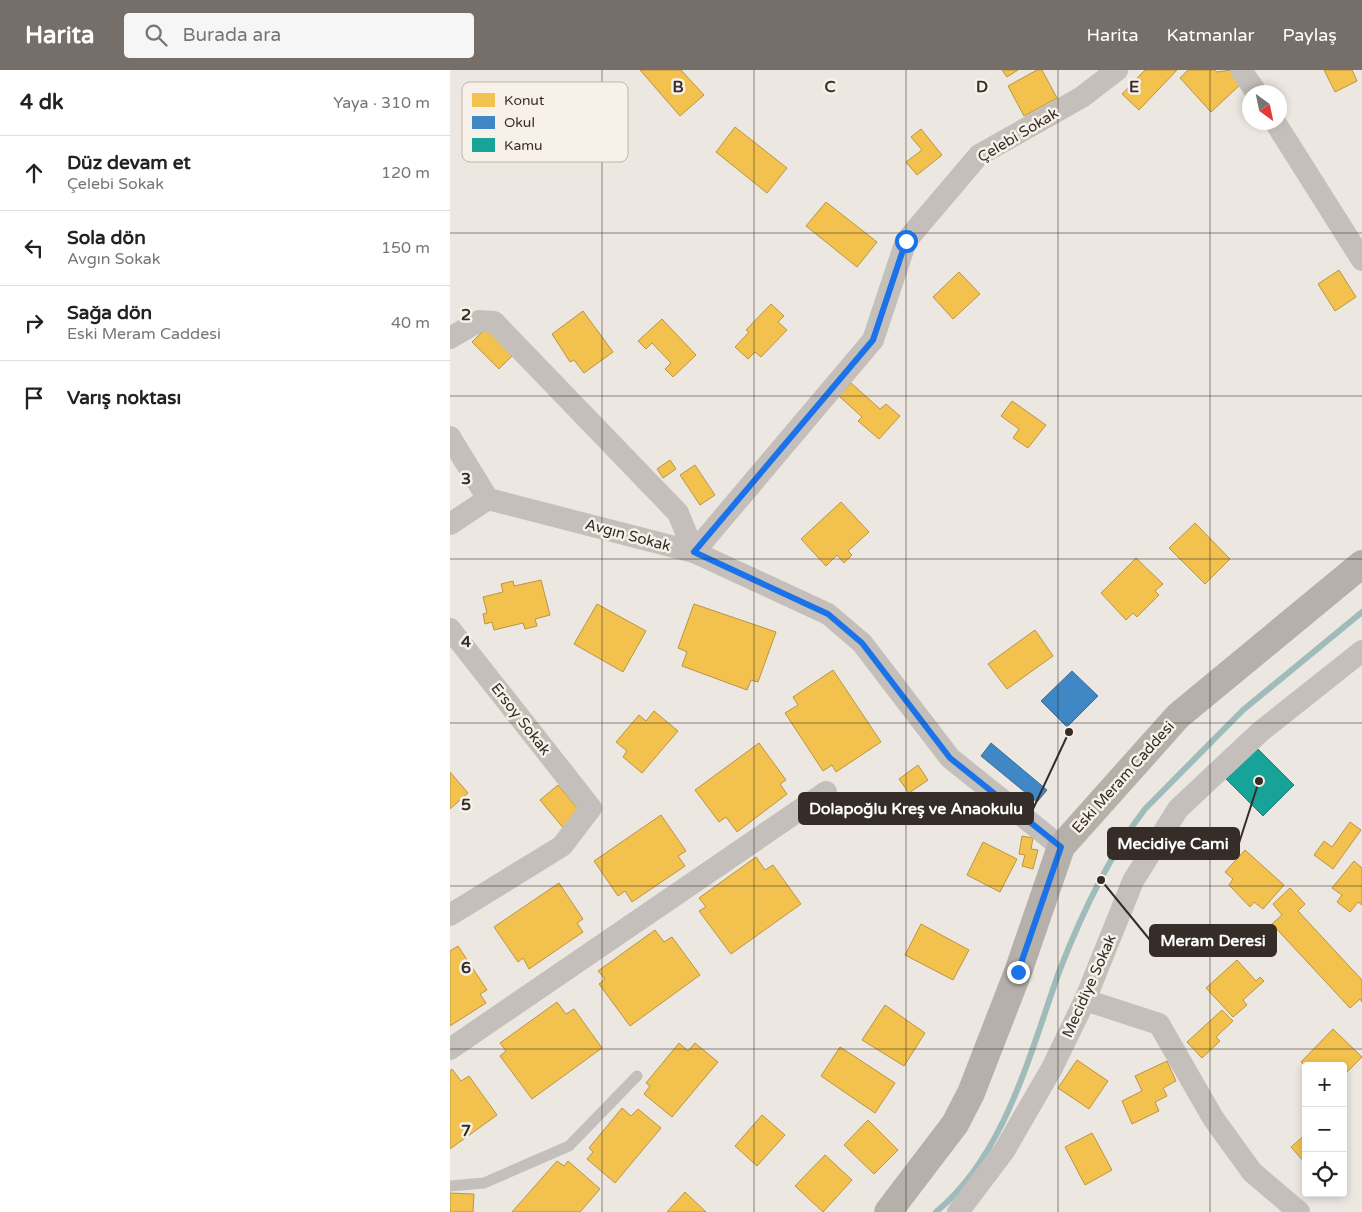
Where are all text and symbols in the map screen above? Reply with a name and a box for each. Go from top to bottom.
search box [124,13,474,58]
text: Harita [25,21,94,50]
icon: search [142,21,170,49]
text: Burada ara [182,24,281,46]
text: Harita [1086,24,1139,46]
text: Katmanlar [1167,24,1255,46]
text: Paylaş [1283,24,1337,46]
text: B [672,77,684,97]
text: C [824,77,836,97]
text: D [976,77,988,97]
text: E [1129,77,1139,97]
legend [462,82,628,162]
north arrow [1242,85,1287,130]
text: 4 dk [20,90,63,115]
text: Konut [504,92,545,109]
text: Yaya · 310 m [333,93,430,113]
street label: Çelebi Sokak [974,104,1062,166]
text: Okul [504,114,535,131]
text: Kamu [504,137,543,154]
text: Düz devam et [67,152,191,174]
icon: ahead [20,159,48,187]
text: 120 m [381,163,430,183]
text: Çelebi Sokak [67,174,164,194]
text: Sola dön [67,227,146,249]
route start [895,230,918,253]
icon: left [20,234,48,262]
text: 150 m [381,238,430,258]
text: Avgın Sokak [67,249,161,269]
text: Sağa dön [67,302,152,324]
text: 2 [461,305,471,325]
icon: right [20,309,48,337]
text: 40 m [391,313,430,333]
text: Eski Meram Caddesi [67,324,221,344]
icon: arrive [20,384,48,412]
text: Varış noktası [67,387,181,409]
text: 3 [461,469,471,489]
street label: Avgın Sokak [583,515,673,555]
text: 4 [461,632,471,652]
street label: Ersoy Sokak [487,679,555,759]
street label: Eski Meram Caddesi [1068,717,1178,837]
callout: Dolapoğlu Kreş ve Anaokulu [799,793,1033,824]
text: 5 [461,795,471,815]
text: Dolapoğlu Kreş ve Anaokulu [809,799,1023,819]
callout: Mecidiye Cami [1108,828,1239,859]
text: Mecidiye Cami [1117,834,1229,854]
callout: Meram Deresi [1150,925,1276,956]
text: Meram Deresi [1160,931,1266,951]
street label: Mecidiye Sokak [1058,932,1120,1040]
text: 6 [461,958,471,978]
route end [1007,961,1030,984]
map controls [1302,1062,1347,1197]
button: + [1302,1062,1347,1107]
button: − [1302,1107,1347,1152]
text: 7 [461,1121,471,1141]
button: locate [1302,1152,1347,1197]

